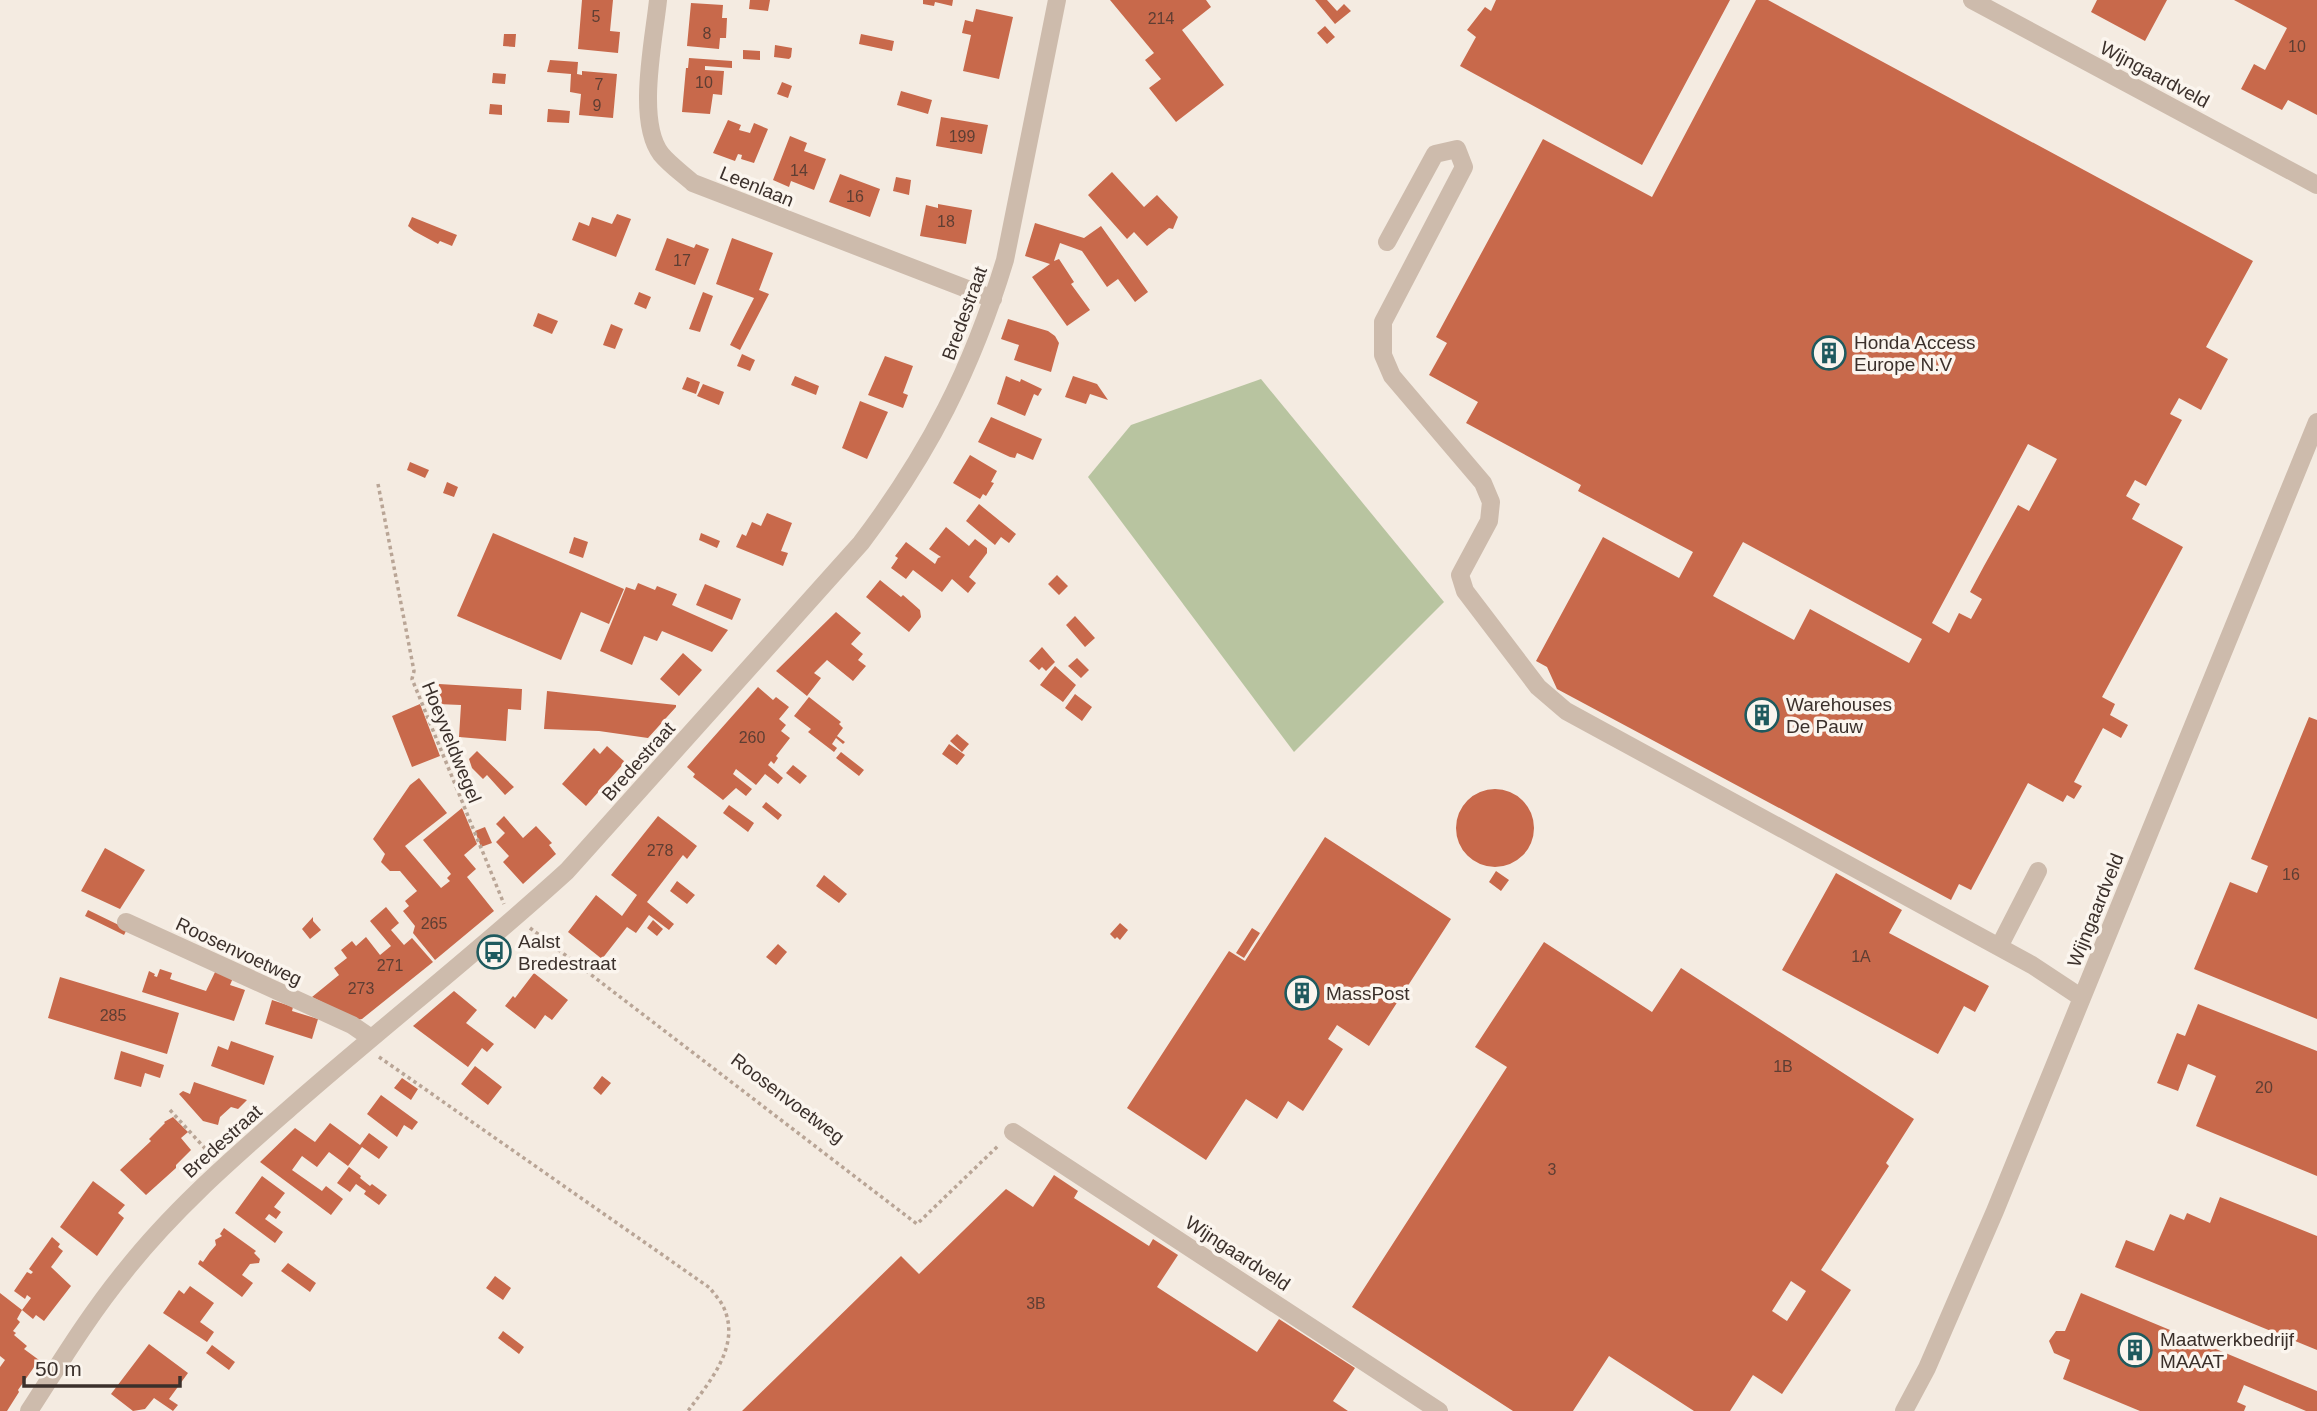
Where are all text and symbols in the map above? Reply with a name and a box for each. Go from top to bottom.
house number: 5 [592,8,601,25]
house number: 214 [1148,10,1174,27]
house number: 8 [703,25,712,42]
street label: Wijngaardveld [2097,37,2213,112]
house number: 10 [2288,38,2306,55]
house number: 10 [695,74,713,91]
house number: 7 [595,76,604,93]
house number: 9 [593,97,602,114]
house number: 199 [949,128,975,145]
street label: Leenlaan [717,162,797,211]
house number: 14 [790,162,808,179]
house number: 16 [846,188,864,205]
house number: 18 [937,213,955,230]
house number: 17 [673,252,691,269]
street label: Bredestraat [938,263,991,363]
place label: Honda Access Europe N.V [1854,332,1975,375]
building icon: Honda Access Europe N.V [1810,334,1848,372]
street label: Hoeyveldwegel [418,679,485,806]
place label: Warehouses De Pauw [1786,694,1892,737]
building icon: Warehouses De Pauw [1743,696,1781,734]
street label: Bredestraat [598,717,680,805]
house number: 260 [739,729,765,746]
house number: 278 [647,842,673,859]
street label: Wijngaardveld [2063,850,2128,970]
house number: 16 [2282,866,2300,883]
street label: Roosenvoetweg [173,913,305,990]
house number: 265 [421,915,447,932]
place label: Aalst Bredestraat [518,931,617,974]
bus stop icon: Aalst Bredestraat [475,933,513,971]
house number: 1A [1851,948,1871,965]
house number: 271 [377,957,403,974]
building icon: MassPost [1283,974,1321,1012]
house number: 273 [348,980,374,997]
place label: MassPost [1326,983,1410,1004]
house number: 285 [100,1007,126,1024]
street label: Roosenvoetweg [727,1049,848,1148]
house number: 1B [1773,1058,1793,1075]
house number: 20 [2255,1079,2273,1096]
street label: Bredestraat [179,1100,266,1182]
house number: 3 [1548,1161,1557,1178]
street label: Wijngaardveld [1182,1212,1294,1295]
house number: 3B [1026,1295,1046,1312]
place label: Maatwerkbedrijf MAAAT [2160,1329,2295,1372]
building icon: Maatwerkbedrijf MAAAT [2116,1331,2154,1369]
scale bar [24,1344,180,1388]
text: 50 m [35,1357,82,1380]

